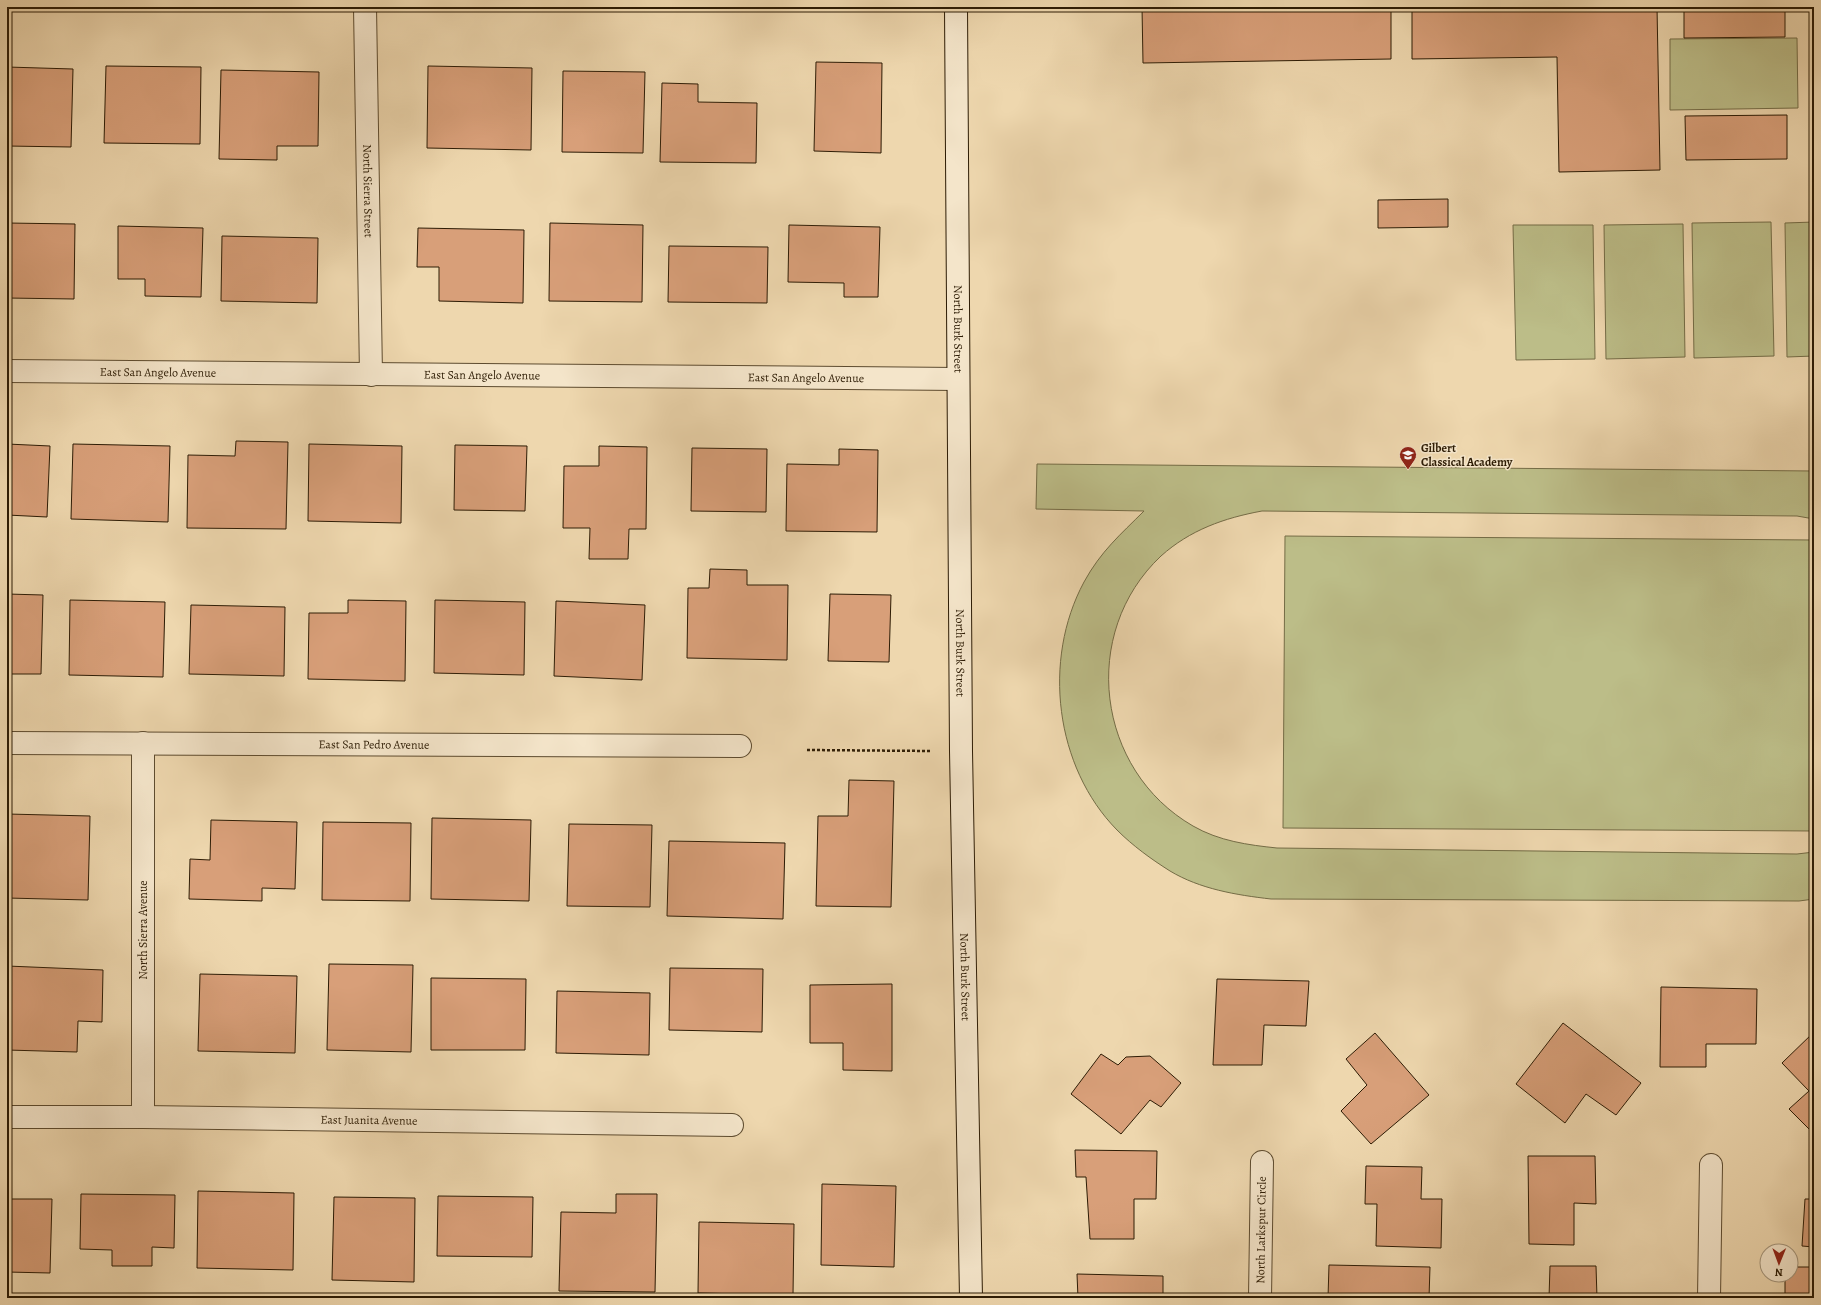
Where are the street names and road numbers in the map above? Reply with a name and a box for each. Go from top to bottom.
street label: North Sierra Street [359,144,377,238]
street label: North Burk Street [950,285,966,373]
street label: East San Angelo Avenue [100,364,216,381]
street label: East San Angelo Avenue [424,367,540,383]
street label: East San Angelo Avenue [748,369,864,386]
street label: North Burk Street [952,609,969,697]
street label: East San Pedro Avenue [319,736,429,753]
street label: North Sierra Avenue [135,880,151,980]
street label: North Burk Street [956,933,974,1021]
street label: East Juanita Avenue [320,1111,418,1129]
street label: North Larkspur Circle [1252,1176,1270,1284]

